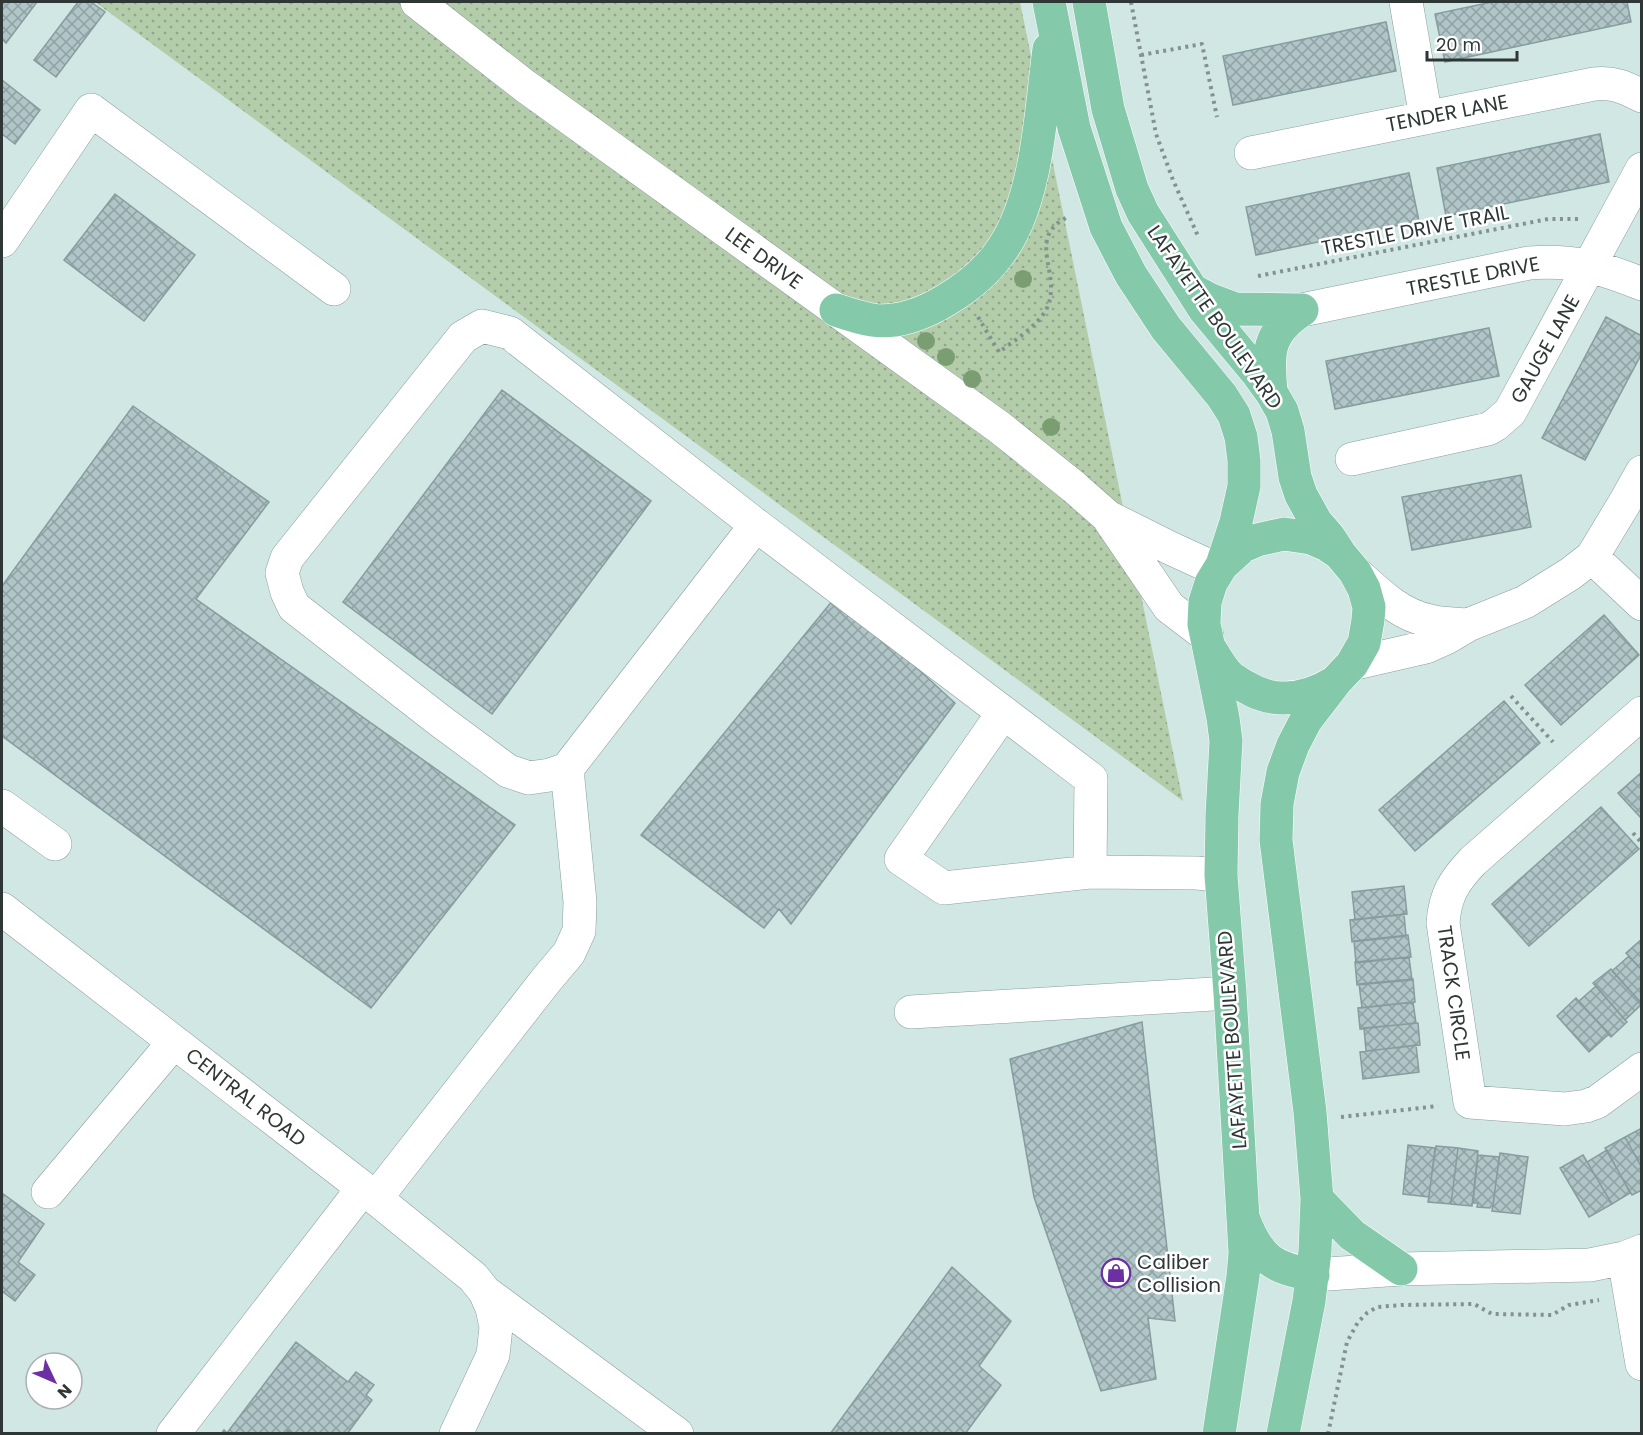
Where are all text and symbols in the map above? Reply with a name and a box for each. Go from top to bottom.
scale bar [1427,24,1517,62]
text: 20 m [1436,32,1481,57]
street label: TENDER LANE [1384,87,1510,139]
street label: TRESTLE DRIVE TRAIL [1319,198,1511,262]
street label: LAFAYETTE BOULEVARD [1141,219,1289,415]
street label: LEE DRIVE [720,220,808,296]
street label: TRESTLE DRIVE [1404,249,1542,303]
street label: GAUGE LANE [1504,290,1586,408]
street label: TRACK CIRCLE [1431,924,1477,1062]
street label: LAFAYETTE BOULEVARD [1210,930,1254,1150]
street label: CENTRAL ROAD [180,1041,312,1153]
place label: Caliber Collision [1137,1248,1221,1299]
shop icon: Caliber Collision [1100,1257,1132,1289]
north arrow [24,1351,84,1411]
text: N [52,1379,77,1403]

